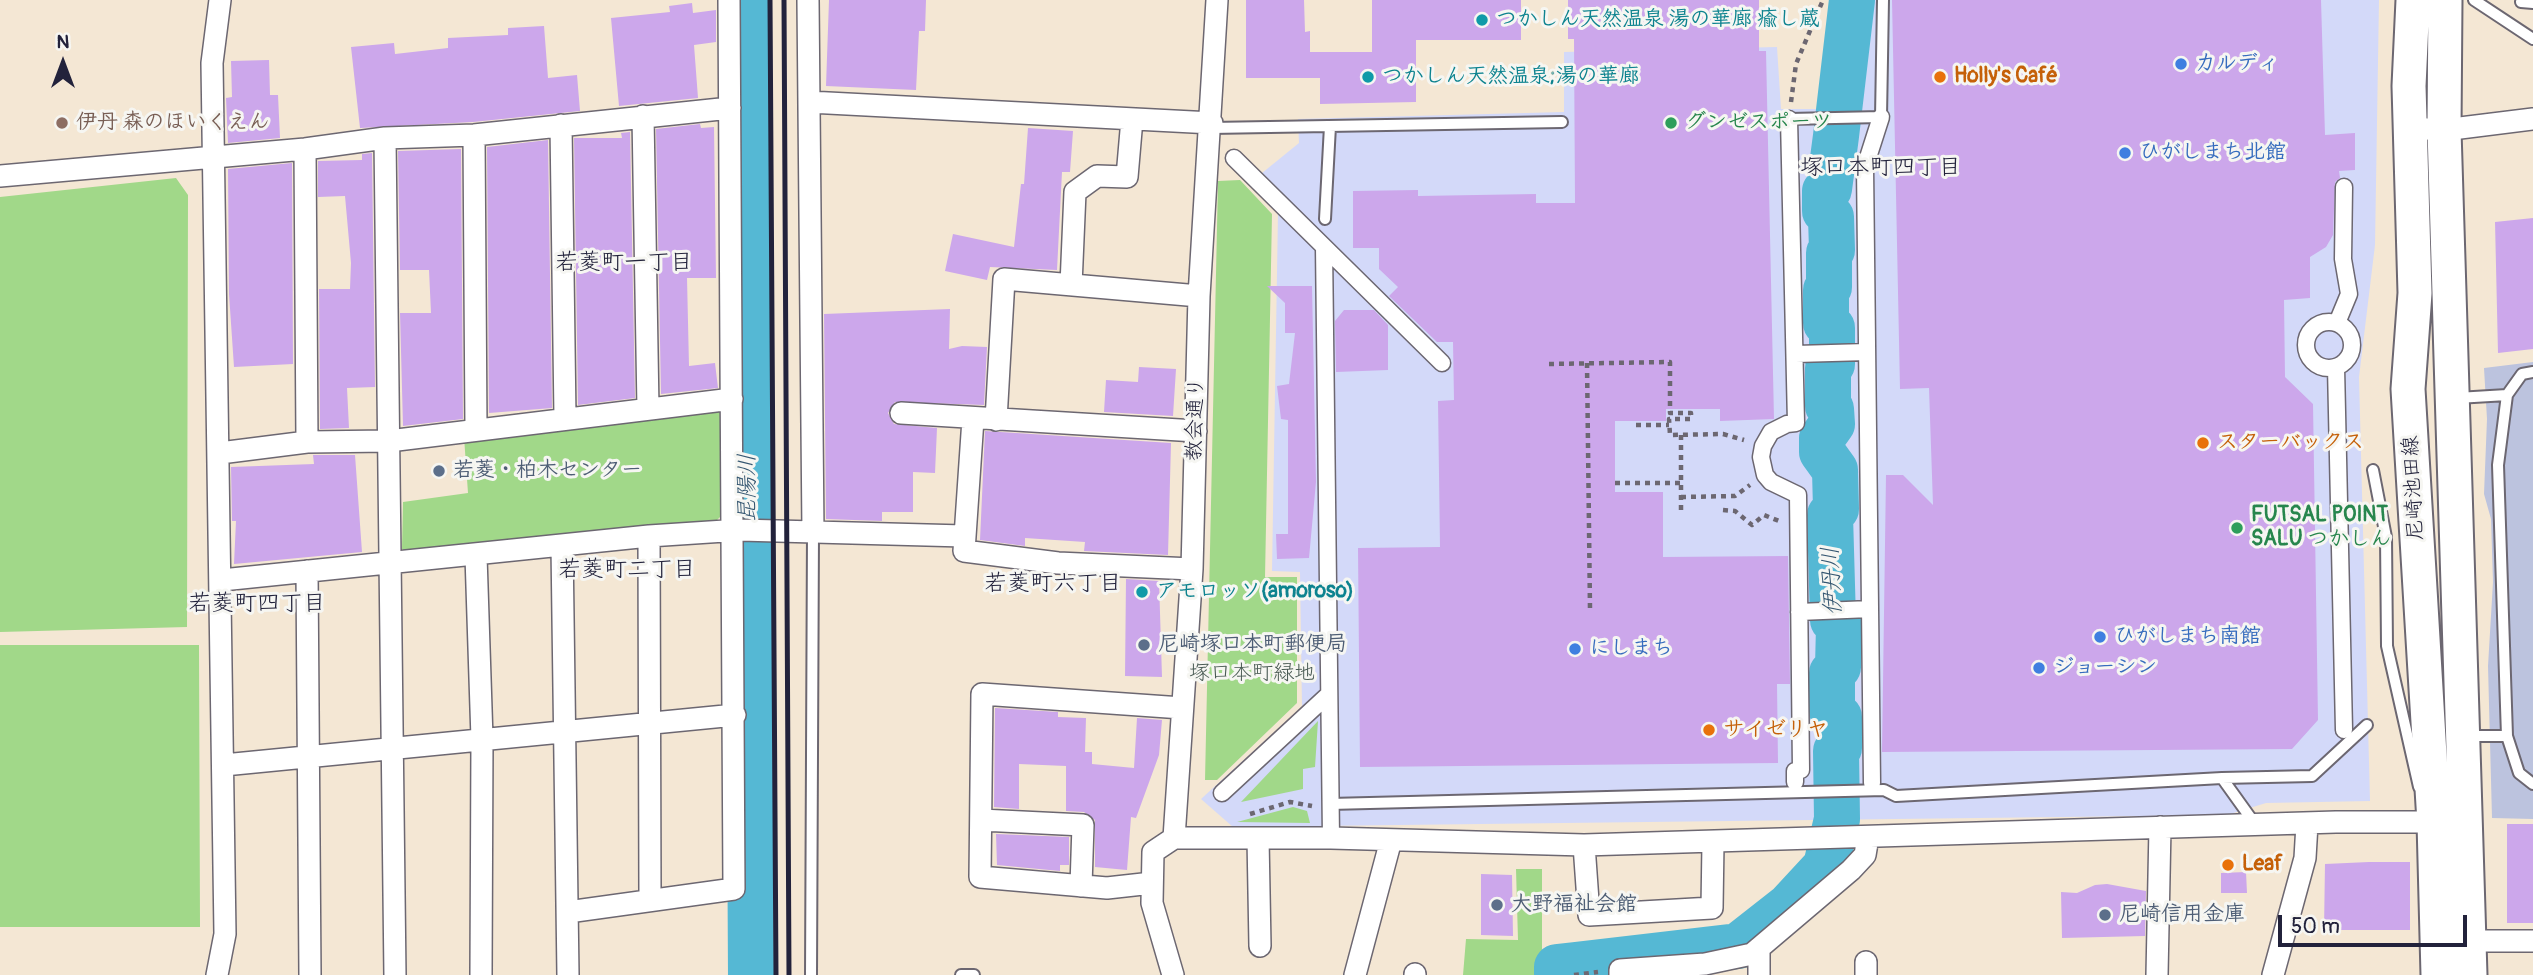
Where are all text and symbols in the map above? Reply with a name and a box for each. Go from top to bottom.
place label: つかしん天然温泉 湯の華廊 瘉し蔵 [1496,7,1820,33]
marker: つかしん天然温泉 湯の華廊 瘉し蔵 [1474,12,1490,28]
north arrow [28,28,98,98]
text: N [57,30,69,54]
place label: カルディ [2195,51,2279,77]
marker: カルディ [2173,56,2189,72]
place label: つかしん天然温泉;湯の華廊 [1382,64,1640,90]
place label: Holly's Café [1954,64,2058,90]
marker: つかしん天然温泉;湯の華廊 [1360,69,1376,85]
marker: Holly's Café [1932,69,1948,85]
place label: 伊丹 森のほいくえん [76,110,270,136]
place label: グンゼスポーツ [1685,110,1832,136]
marker: 伊丹 森のほいくえん [54,115,70,131]
marker: グンゼスポーツ [1663,115,1679,131]
place label: ひがしまち北館 [2139,140,2286,166]
marker: ひがしまち北館 [2117,145,2133,161]
district label: 塚口本町四丁目 [1801,154,1961,182]
district label: 若菱町一丁目 [555,249,693,277]
street label: 教会通り [1182,377,1210,461]
place label: スターバックス [2217,430,2364,456]
marker: スターバックス [2195,435,2211,451]
street label: 尼崎池田線 [2399,435,2429,541]
water label: 昆陽川 [734,454,762,522]
place label: 若菱・柏木センター [453,458,642,484]
marker: 若菱・柏木センター [431,463,447,479]
place label: FUTSAL POINT SALU つかしん [2251,503,2391,553]
marker: FUTSAL POINT SALU つかしん [2229,520,2245,536]
water label: 伊丹川 [1817,546,1849,616]
district label: 若菱町二丁目 [558,556,696,584]
district label: 若菱町六丁目 [984,570,1122,598]
place label: アモロッソ(amoroso) [1156,579,1354,605]
marker: アモロッソ(amoroso) [1134,584,1150,600]
district label: 若菱町四丁目 [188,590,326,618]
place label: ひがしまち南館 [2114,624,2261,650]
marker: ひがしまち南館 [2092,629,2108,645]
place label: 尼崎塚口本町郵便局 [1158,632,1347,658]
place label: にしまち [1589,636,1673,662]
marker: 尼崎塚口本町郵便局 [1136,637,1152,653]
marker: にしまち [1567,641,1583,657]
place label: ジョーシン [2053,655,2157,681]
marker: ジョーシン [2031,660,2047,676]
park label: 塚口本町緑地 [1189,661,1315,687]
place label: サイゼリヤ [1723,717,1828,743]
marker: サイゼリヤ [1701,722,1717,738]
place label: Leaf [2242,852,2282,878]
marker: Leaf [2220,857,2236,873]
place label: 大野福祉会館 [1511,892,1637,918]
marker: 大野福祉会館 [1489,897,1505,913]
place label: 尼崎信用金庫 [2119,902,2245,928]
scale bar [2281,902,2470,946]
marker: 尼崎信用金庫 [2097,907,2113,923]
text: 50 m [2291,913,2340,940]

